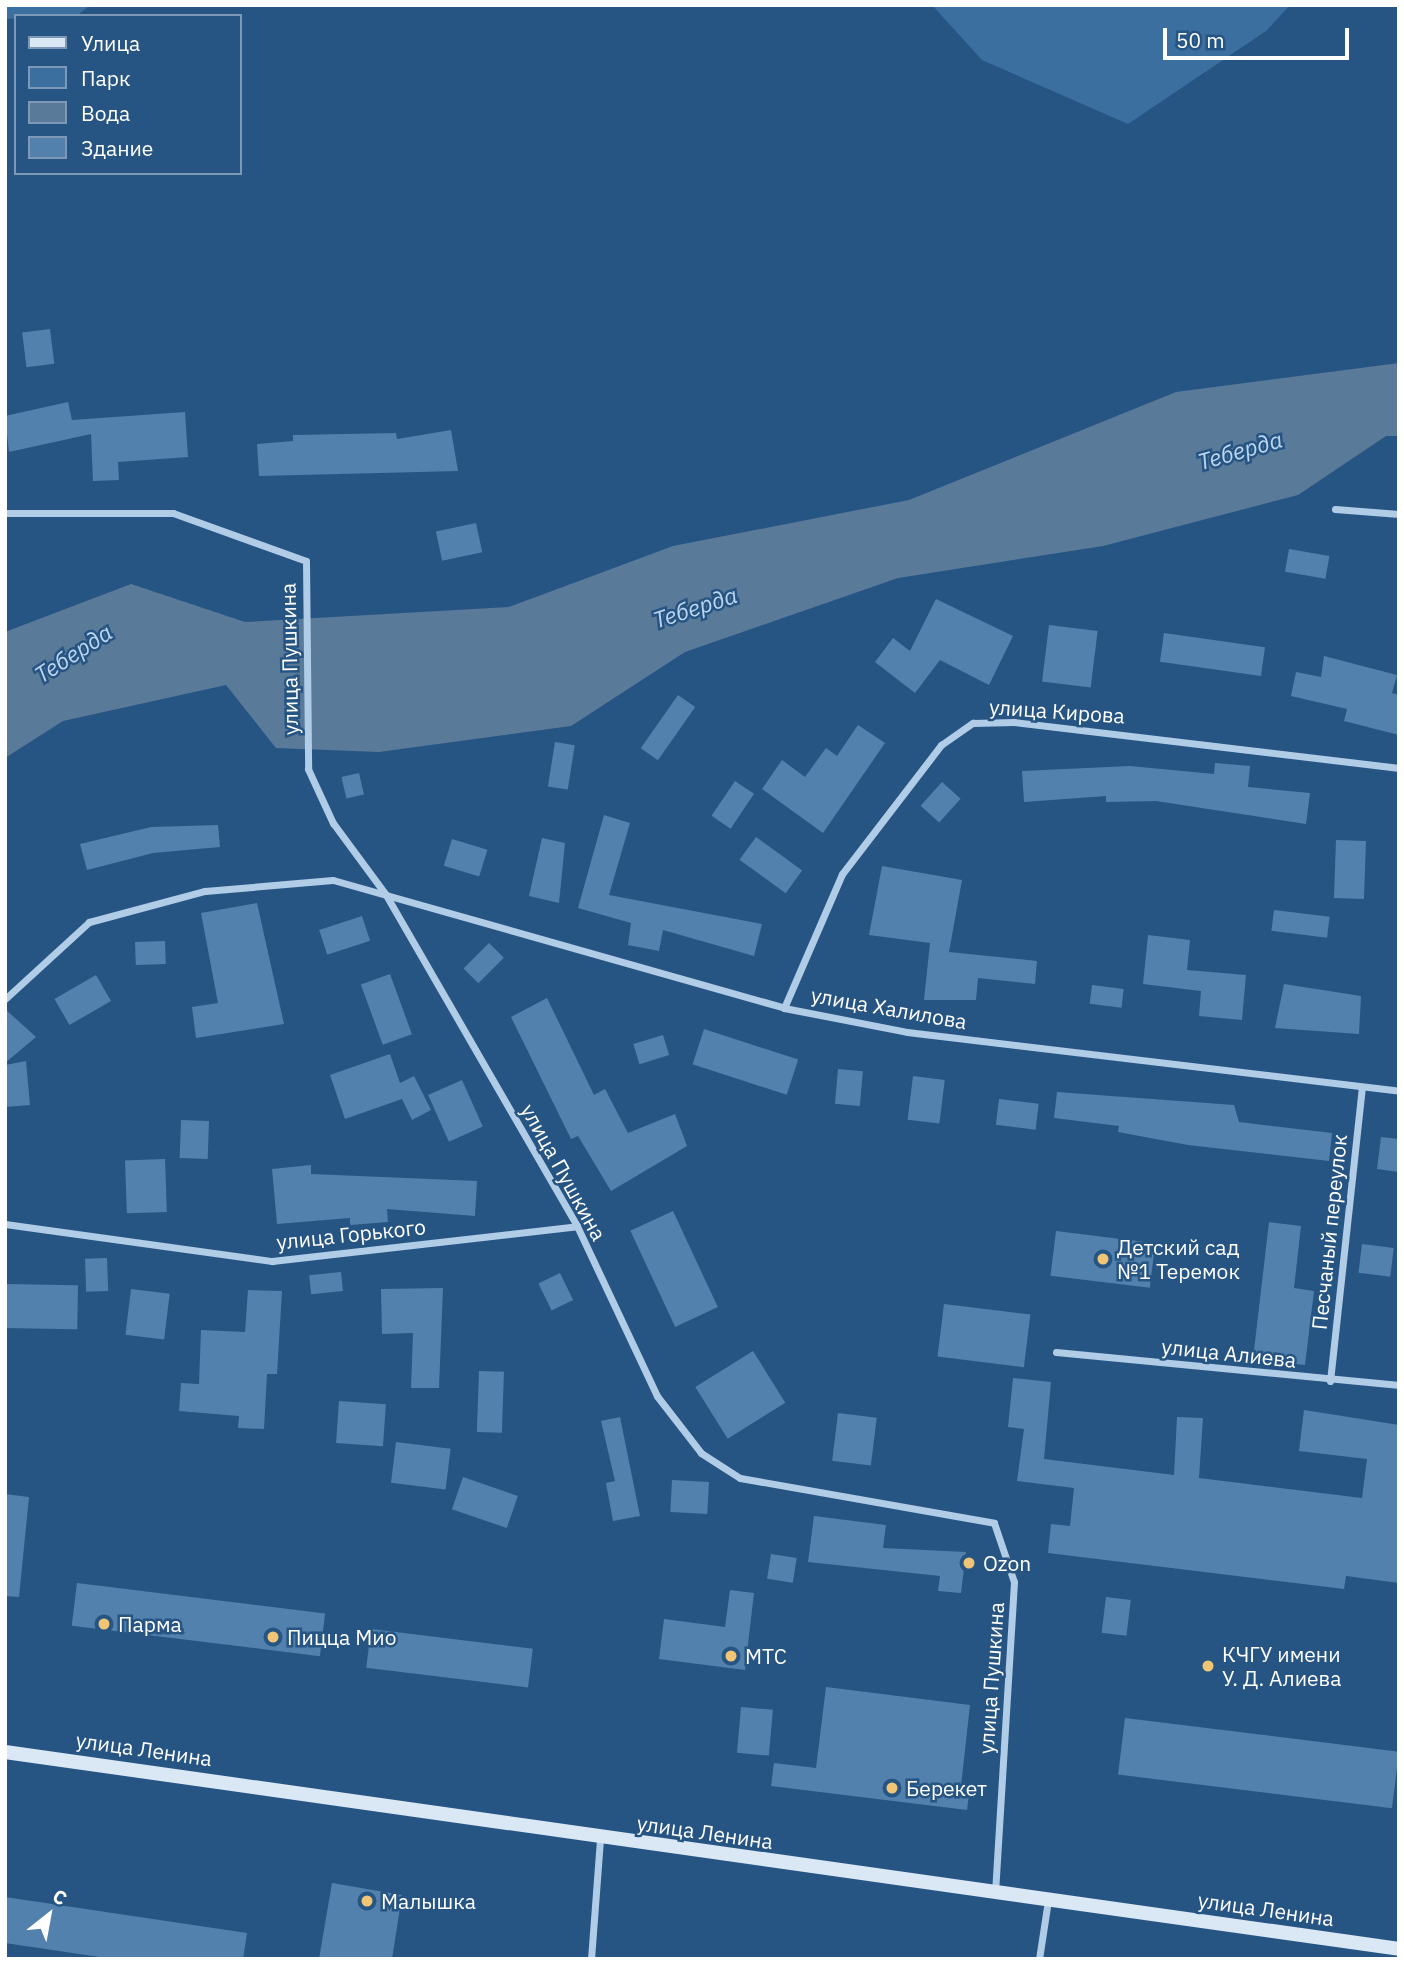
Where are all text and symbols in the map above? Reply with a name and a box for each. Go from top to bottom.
legend [14,14,242,175]
scale bar [1166,14,1352,58]
text: 50 m [1176,26,1225,54]
text: Улица [81,29,140,57]
text: Парк [81,64,131,92]
text: Вода [81,99,130,127]
text: Здание [81,134,153,162]
water label: Теберда [1194,425,1286,475]
water label: Теберда [649,580,741,634]
street label: улица Пушкина [275,583,303,735]
water label: Теберда [29,618,117,688]
street label: улица Кирова [988,694,1126,728]
street label: улица Халилова [809,982,969,1034]
street label: улица Пушкина [516,1099,612,1245]
street label: Песчаный переулок [1306,1133,1352,1331]
street label: улица Горького [275,1214,427,1254]
place label: Детский сад №1 Теремок [1117,1234,1240,1284]
marker: Детский сад №1 Теремок [1095,1251,1111,1267]
street label: улица Алиева [1160,1333,1298,1373]
place label: Ozon [983,1550,1031,1576]
marker: Ozon [961,1555,977,1571]
street label: улица Пушкина [973,1601,1009,1755]
place label: Парма [118,1611,182,1637]
marker: Парма [96,1616,112,1632]
place label: Пицца Мио [287,1624,396,1650]
marker: Пицца Мио [265,1629,281,1645]
place label: КЧГУ имени У. Д. Алиева [1222,1641,1341,1691]
place label: МТС [745,1643,787,1669]
marker: МТС [723,1648,739,1664]
marker: КЧГУ имени У. Д. Алиева [1200,1658,1216,1674]
street label: улица Ленина [74,1727,214,1771]
place label: Берекет [906,1775,987,1801]
marker: Берекет [884,1780,900,1796]
street label: улица Ленина [635,1810,775,1854]
north arrow [14,1880,84,1950]
text: С [48,1884,71,1910]
street label: улица Ленина [1196,1887,1336,1931]
place label: Малышка [381,1888,476,1914]
marker: Малышка [359,1893,375,1909]

